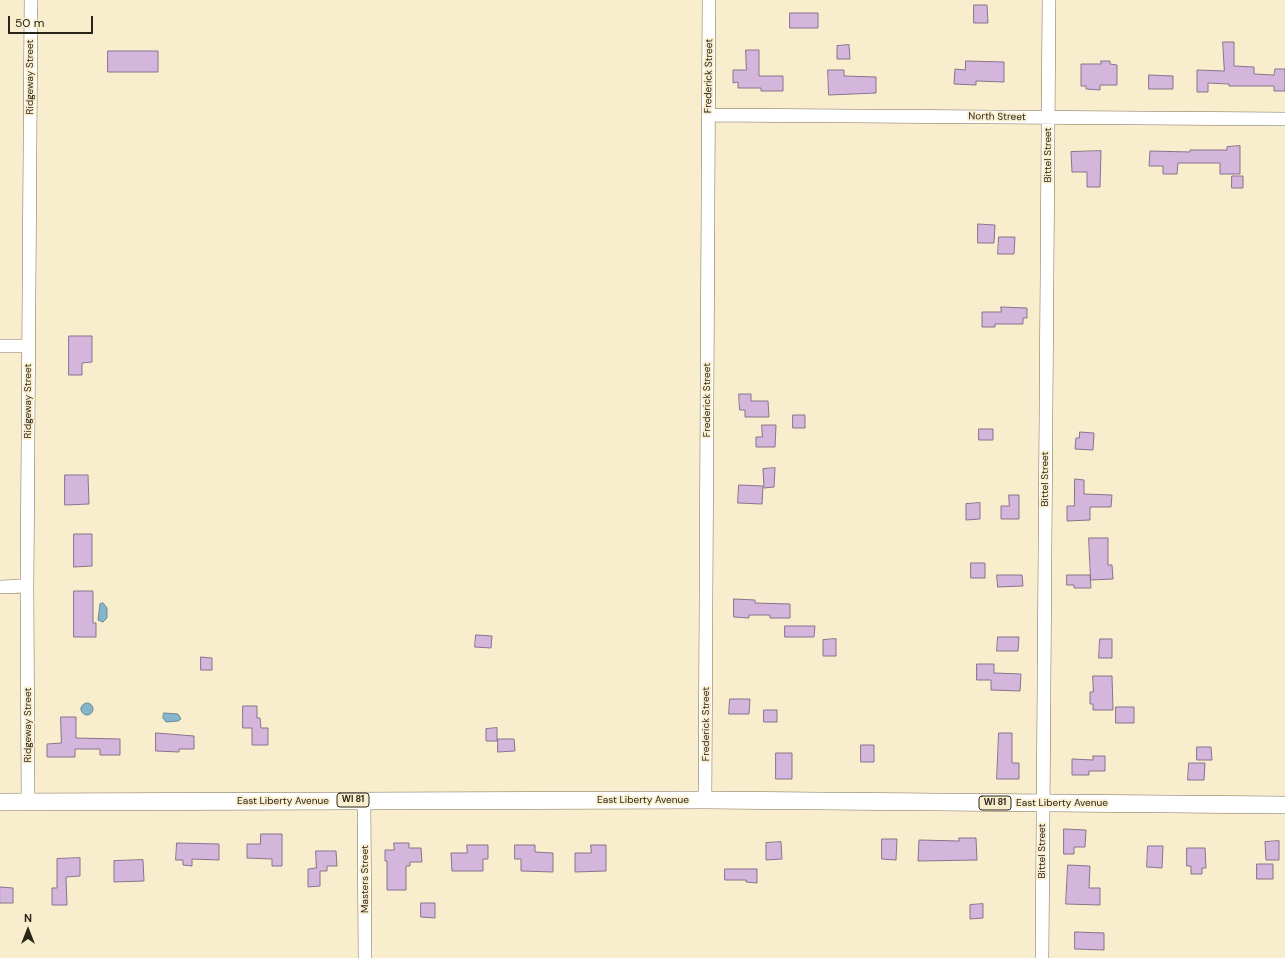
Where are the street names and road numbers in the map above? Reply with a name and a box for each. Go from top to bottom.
street label: Frederick Street [702,39,716,113]
street label: Ridgeway Street [24,40,36,114]
street label: North Street [968,111,1026,123]
street label: Bittel Street [1042,127,1054,183]
street label: Frederick Street [701,363,713,437]
street label: Ridgeway Street [22,364,34,438]
street label: Bittel Street [1039,451,1051,507]
street label: Frederick Street [700,687,712,761]
street label: Ridgeway Street [22,688,34,762]
road number: WI 81 [337,793,369,807]
street label: East Liberty Avenue [597,794,689,806]
street label: East Liberty Avenue [237,795,329,807]
road number: WI 81 [979,796,1011,810]
street label: East Liberty Avenue [1016,797,1108,809]
street label: Bittel Street [1036,823,1048,879]
street label: Masters Street [359,845,371,913]

